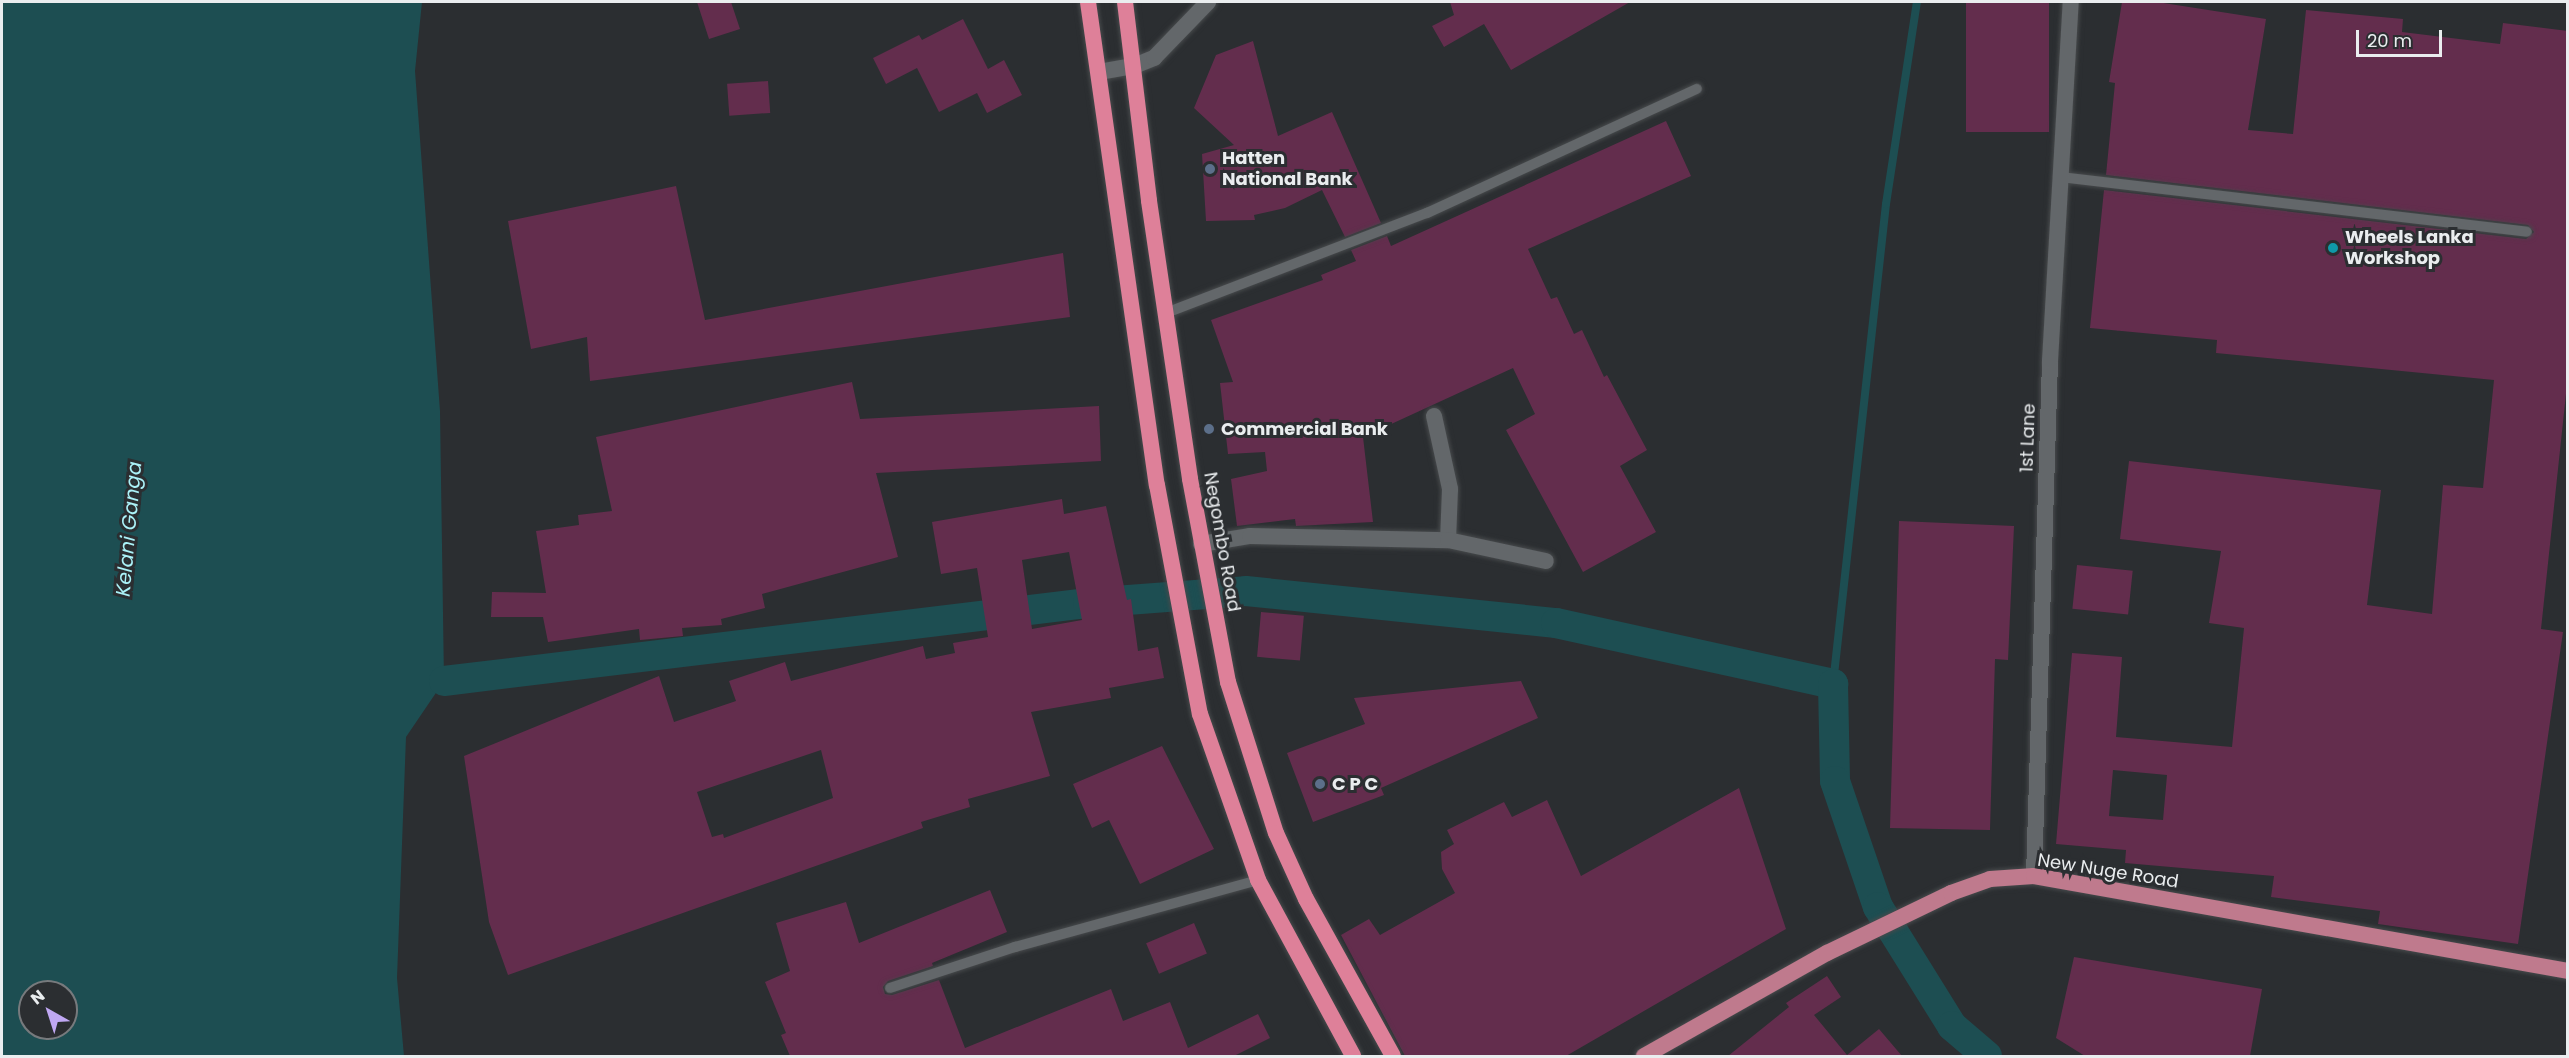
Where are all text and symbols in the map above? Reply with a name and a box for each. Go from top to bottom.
scale bar [2359,18,2444,56]
text: 20 m [2367,28,2412,53]
place label: Hatten National Bank [1222,148,1353,190]
marker: Hatten National Bank [1203,162,1217,176]
place label: Wheels Lanka Workshop [2345,227,2474,270]
marker: Wheels Lanka Workshop [2326,241,2340,255]
street label: 1st Lane [2016,403,2040,473]
place label: Commercial Bank [1221,418,1388,440]
marker: Commercial Bank [1202,422,1216,436]
water label: Kelani Ganga [111,461,147,597]
street label: Negombo Road [1199,471,1245,613]
place label: C P C [1332,773,1378,795]
marker: C P C [1313,777,1327,791]
street label: New Nuge Road [2036,849,2180,893]
north arrow [18,980,78,1040]
text: N [26,984,50,1010]

